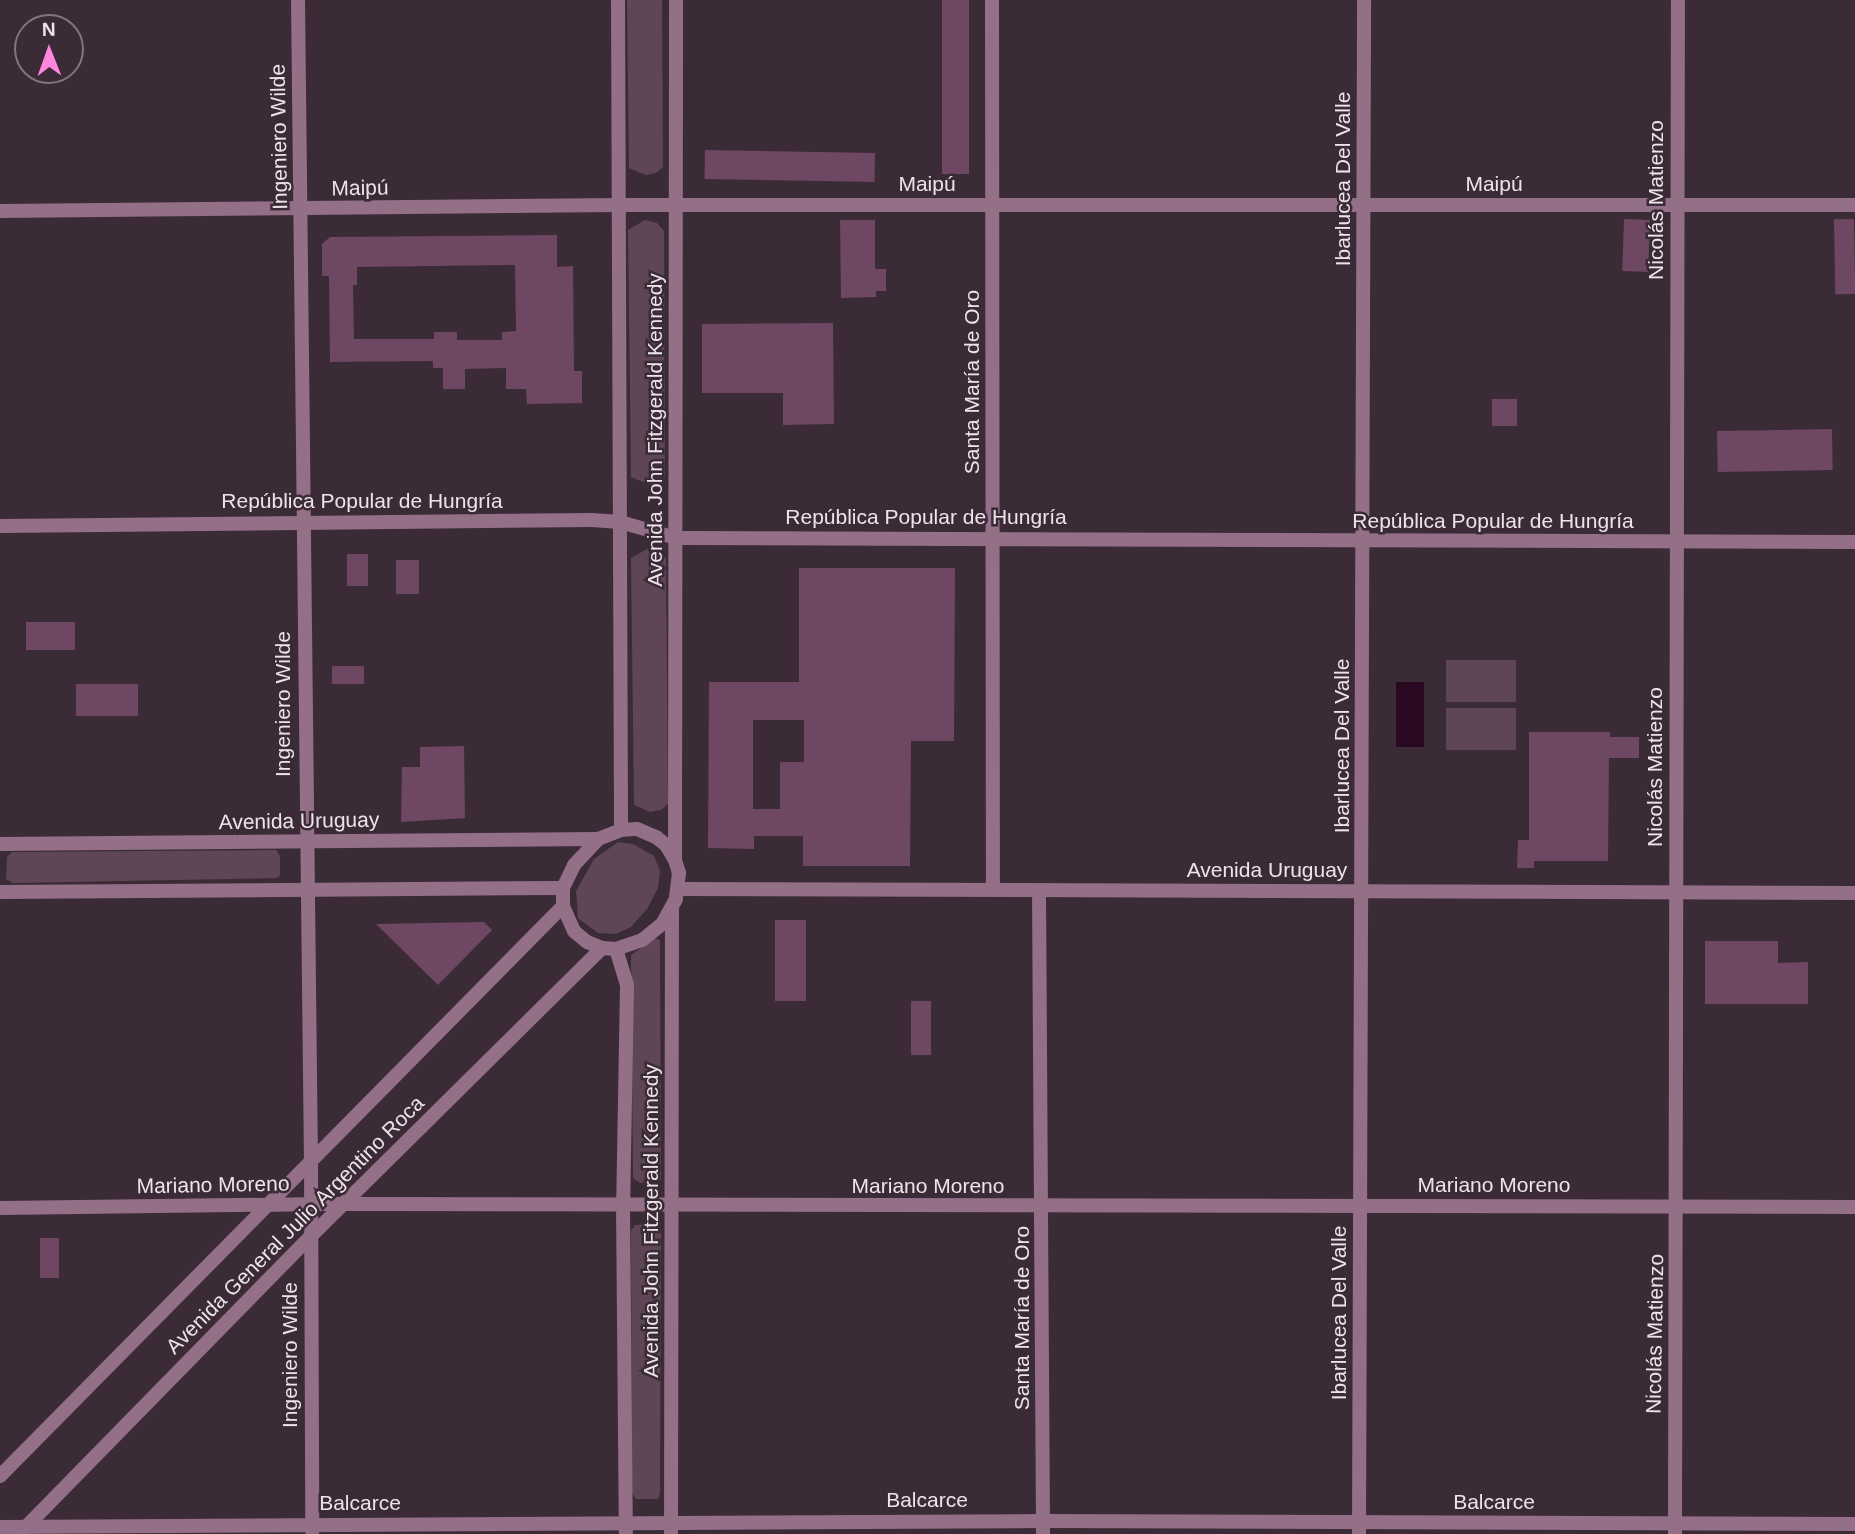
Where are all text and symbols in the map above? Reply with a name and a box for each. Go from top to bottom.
north arrow [14,14,84,84]
text: N [42,19,56,40]
street label: Ingeniero Wilde [265,64,293,210]
street label: Ibarlucea Del Valle [1330,92,1356,266]
street label: Nicolás Matienzo [1643,120,1669,280]
street label: Maipú [898,171,956,197]
street label: Maipú [1465,171,1523,197]
street label: Maipú [331,175,389,201]
street label: Avenida John Fitzgerald Kennedy [642,273,668,587]
street label: Santa María de Oro [959,290,985,474]
street label: República Popular de Hungría [221,488,503,514]
street label: República Popular de Hungría [785,504,1067,530]
street label: República Popular de Hungría [1352,508,1634,534]
street label: Ingeniero Wilde [270,631,296,777]
street label: Ibarlucea Del Valle [1329,659,1355,833]
street label: Nicolás Matienzo [1642,687,1668,847]
street label: Avenida Uruguay [218,807,380,835]
street label: Avenida Uruguay [1187,857,1347,883]
street label: Avenida John Fitzgerald Kennedy [638,1064,664,1378]
street label: Avenida General Julio Argentino Roca [160,1090,430,1360]
street label: Mariano Moreno [136,1171,290,1199]
street label: Mariano Moreno [1418,1172,1570,1198]
street label: Mariano Moreno [852,1173,1004,1199]
street label: Santa María de Oro [1009,1226,1035,1410]
street label: Ibarlucea Del Valle [1326,1226,1352,1400]
street label: Nicolás Matienzo [1641,1254,1669,1414]
street label: Ingeniero Wilde [277,1282,303,1428]
street label: Balcarce [886,1487,968,1513]
street label: Balcarce [1453,1489,1535,1515]
street label: Balcarce [319,1490,401,1516]

